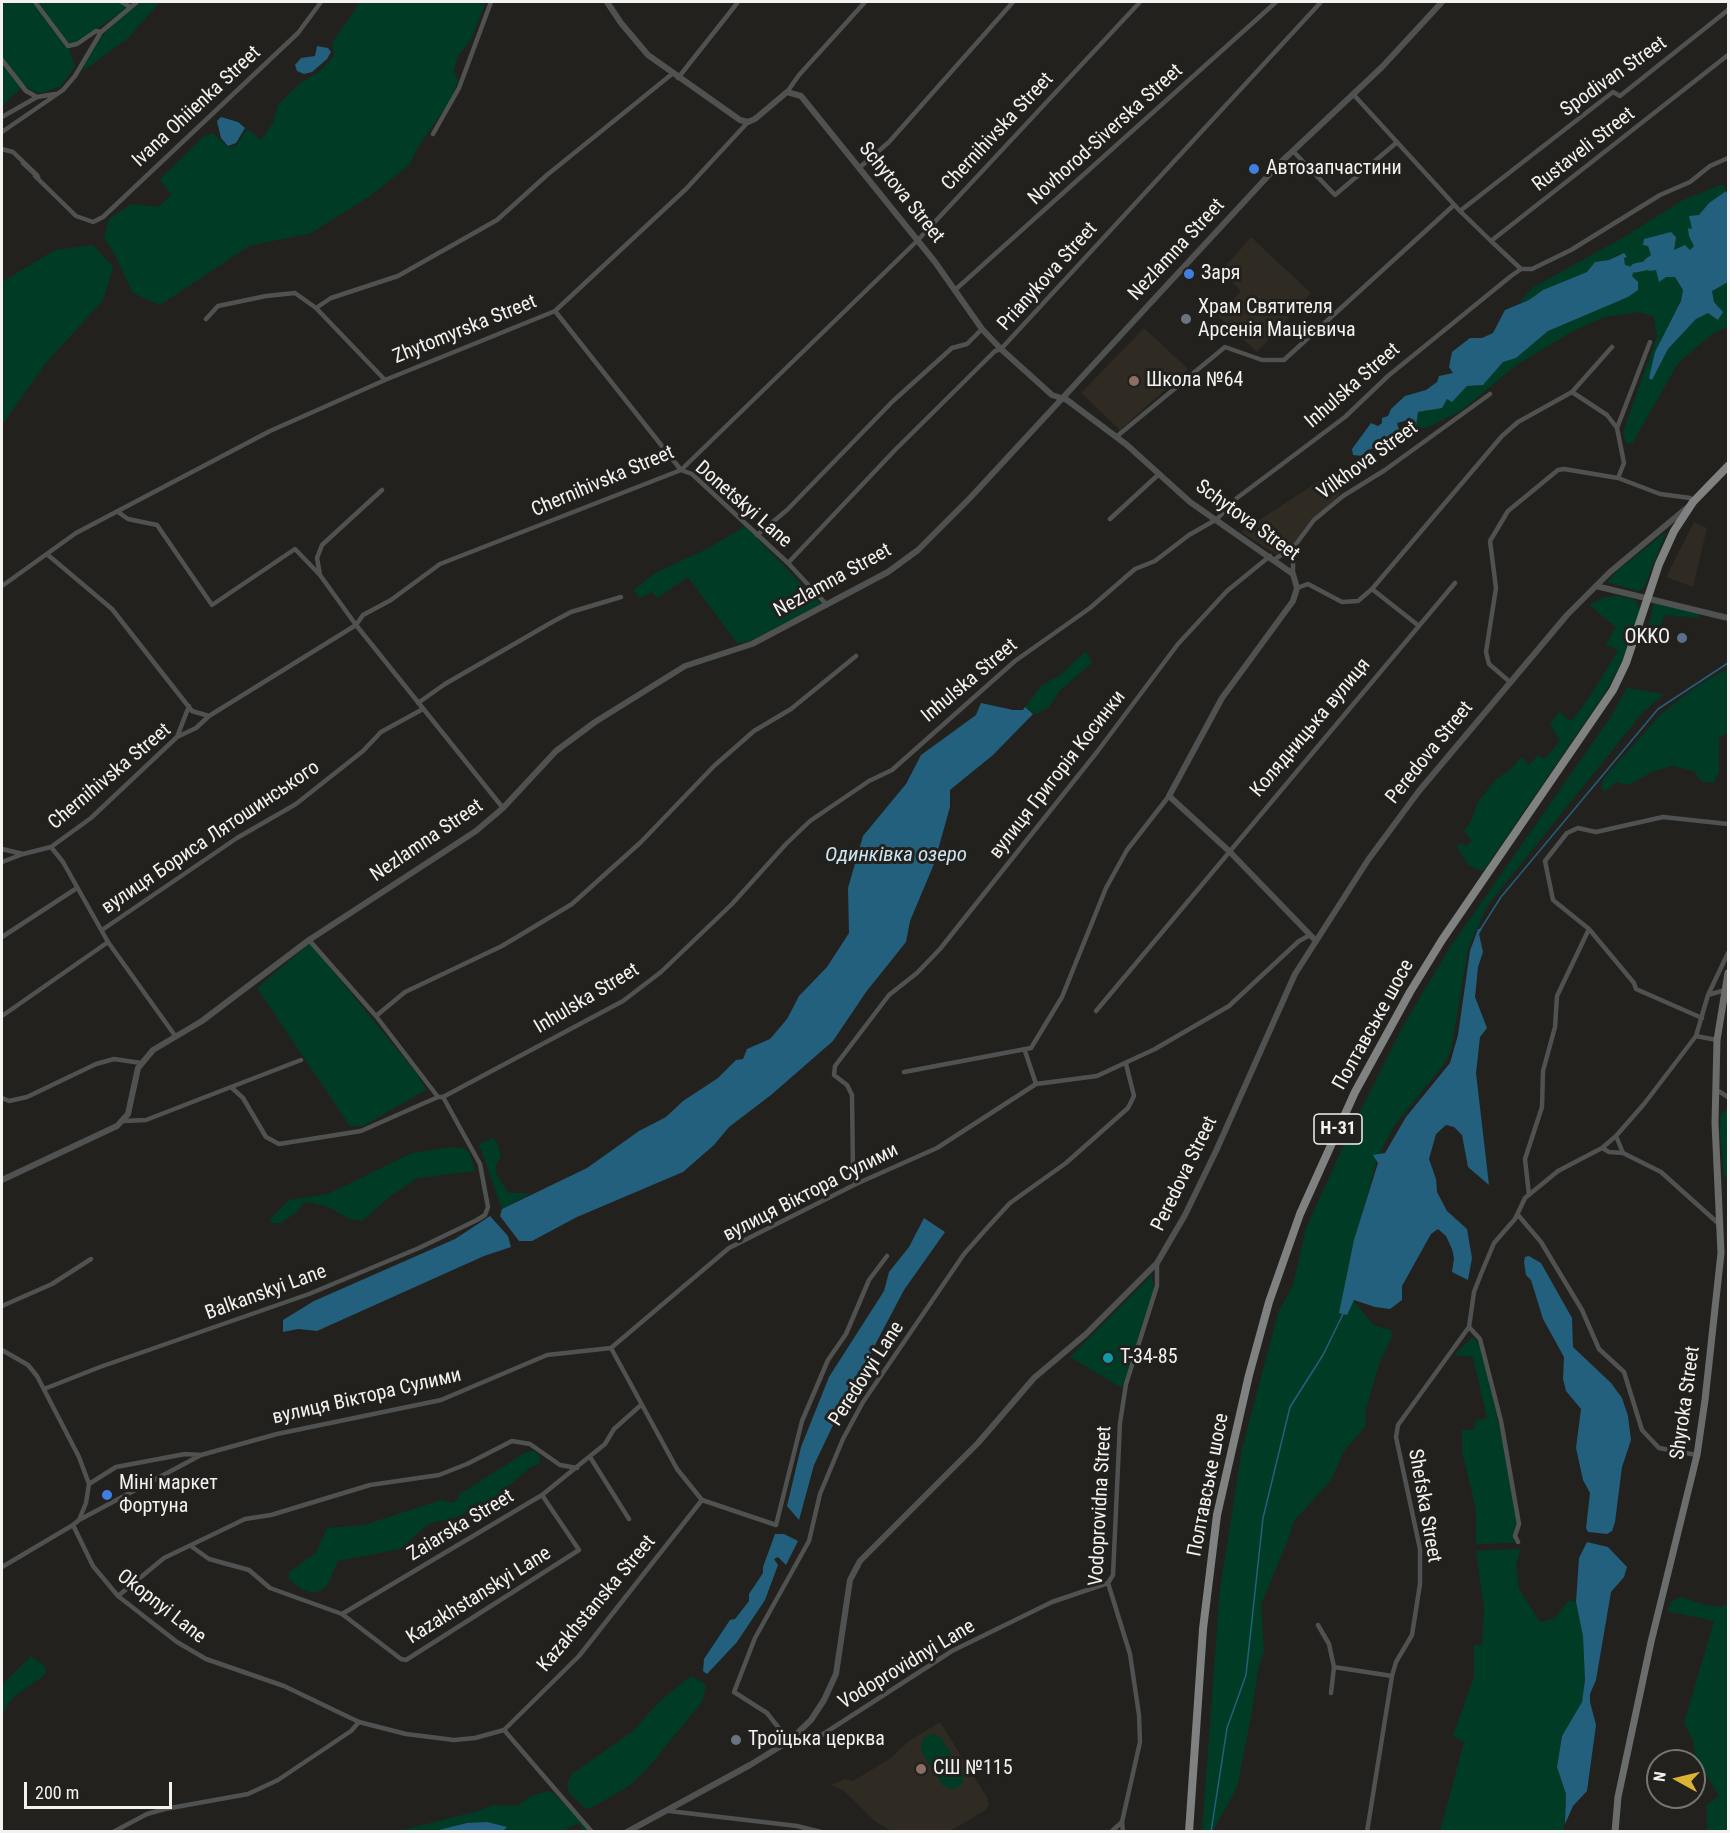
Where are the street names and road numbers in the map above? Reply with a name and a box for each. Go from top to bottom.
street label: Spodivan Street [1556,32,1672,122]
street label: Ivana Ohiienka Street [128,41,266,173]
street label: Novhorod-Siverska Street [1024,59,1188,211]
street label: Chernihivska Street [937,68,1059,196]
street label: Rustaveli Street [1528,103,1640,197]
street label: Schytova Street [853,138,949,248]
street label: Nezlamna Street [1124,194,1230,306]
street label: Prianykova Street [993,218,1103,336]
street label: Zhytomyrska Street [390,290,540,370]
street label: Inhulska Street [1301,338,1405,434]
street label: Vilkhova Street [1313,416,1423,506]
street label: Chernihivska Street [528,441,678,523]
street label: Donetskyi Lane [690,457,796,553]
street label: Schytova Street [1190,475,1304,567]
street label: Nezlamna Street [770,539,896,623]
street label: Inhulska Street [917,634,1023,728]
street label: Колядницька вулиця [1246,654,1376,802]
street label: вулиця Григорія Косинки [985,686,1131,864]
street label: Peredova Street [1381,697,1479,809]
street label: Chernihivska Street [44,719,176,835]
street label: вулиця Бориса Лятошинського [97,756,325,920]
street label: Nezlamna Street [366,795,488,887]
street label: Полтавське шосе [1328,956,1420,1094]
street label: Inhulska Street [530,958,644,1040]
street label: Peredova Street [1147,1113,1223,1235]
road number: Н-31 [1314,1114,1362,1144]
street label: вулиця Віктора Сулими [719,1138,903,1248]
street label: Balkanskyi Lane [202,1260,330,1326]
street label: Peredovyi Lane [824,1317,910,1431]
street label: Shyroka Street [1666,1345,1706,1461]
street label: вулиця Віктора Сулими [270,1364,464,1430]
street label: Полтавське шосе [1183,1411,1235,1559]
street label: Vodoprovidna Street [1085,1425,1117,1587]
street label: Shefska Street [1402,1447,1446,1565]
street label: Zaiarska Street [404,1485,518,1567]
street label: Kazakhstanska Street [533,1531,661,1677]
street label: Kazakhstanskyi Lane [402,1542,556,1650]
street label: Okopnyi Lane [112,1565,210,1649]
street label: Vodoprovidnyi Lane [834,1615,980,1715]

